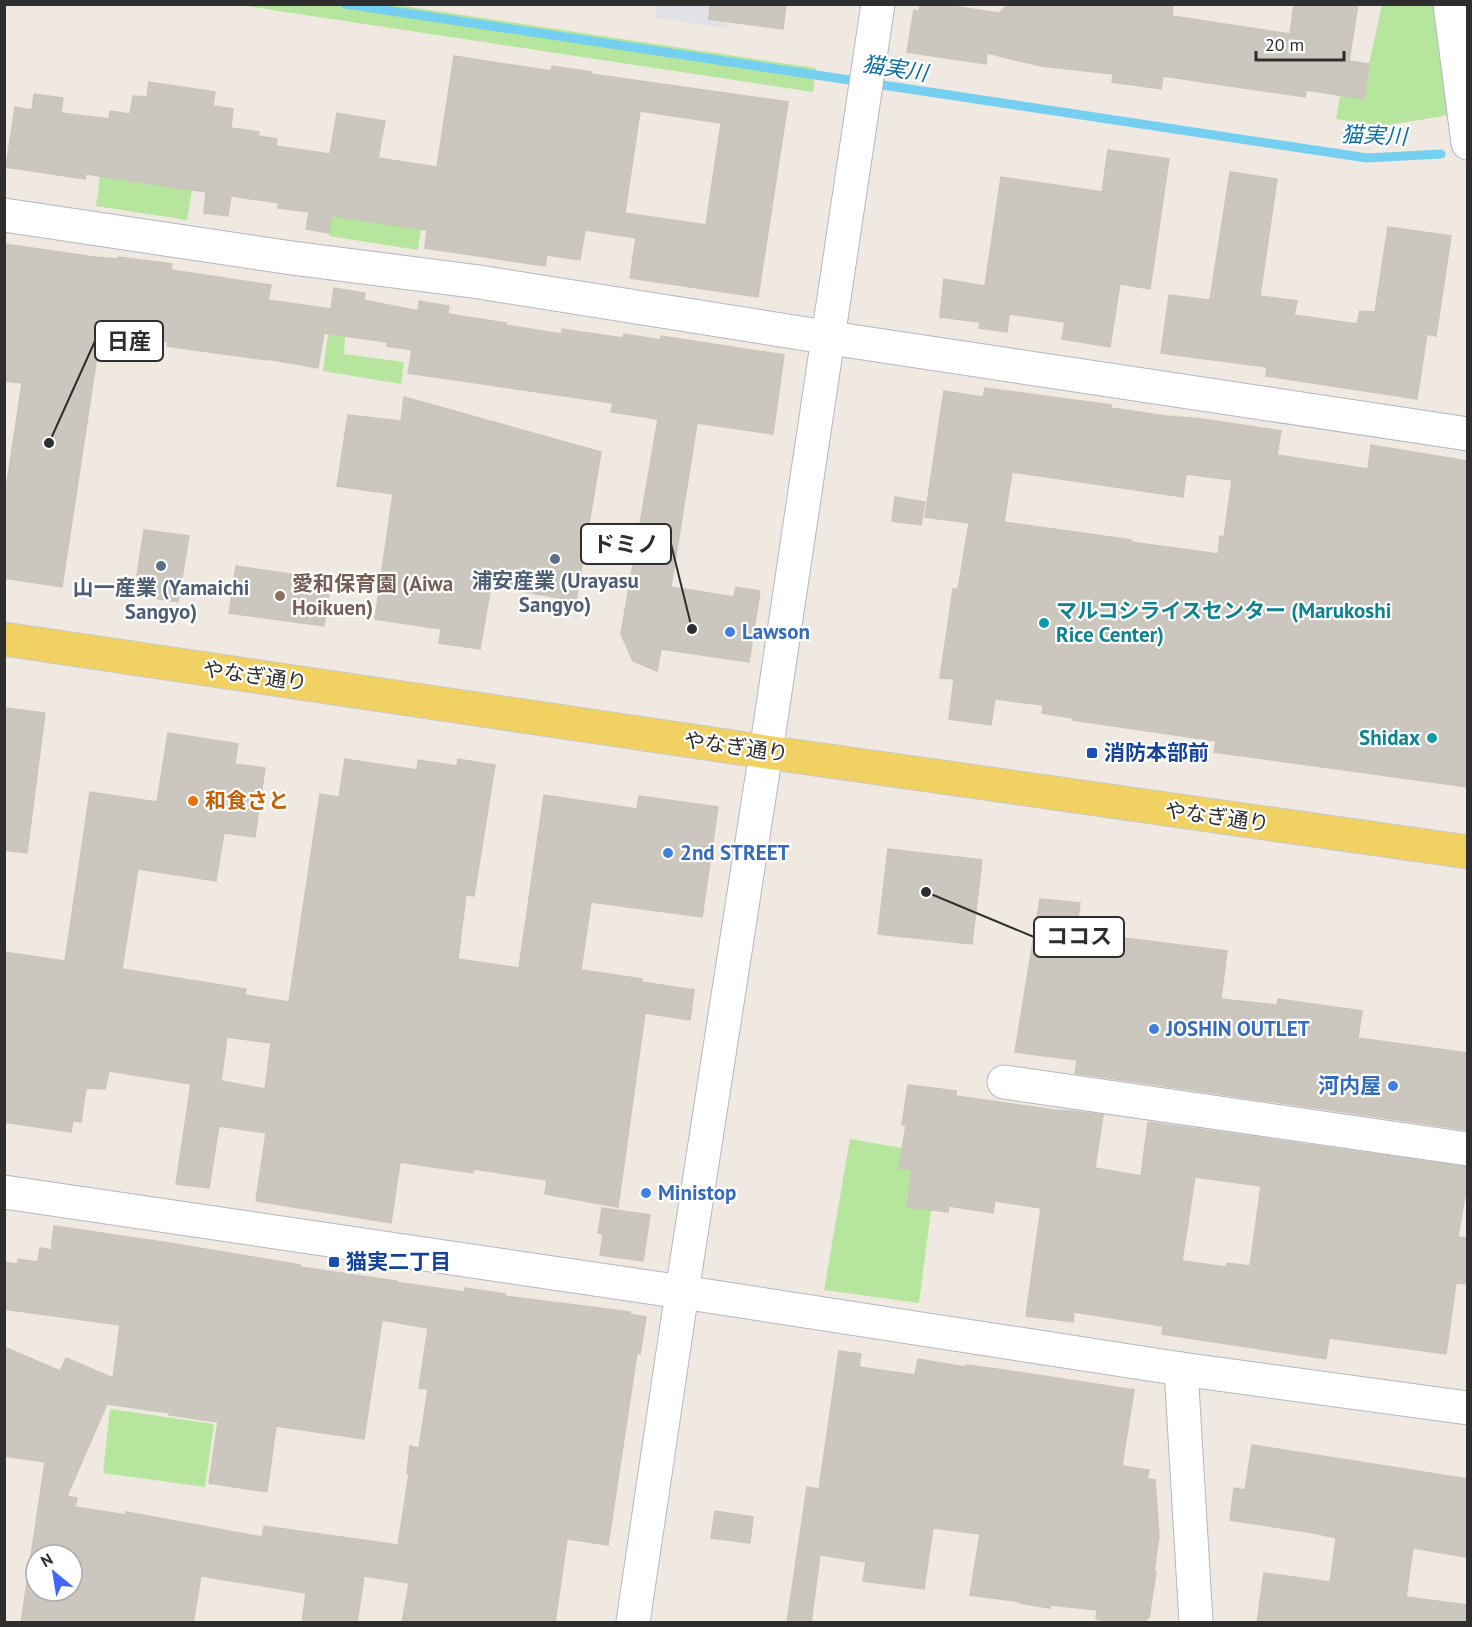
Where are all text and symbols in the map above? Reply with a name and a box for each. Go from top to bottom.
scale bar [1256,24,1344,62]
text: 20 m [1265,33,1304,56]
water label: 猫実川 [860,49,932,87]
water label: 猫実川 [1341,120,1409,150]
callout: 日産 [95,321,163,361]
text: 日産 [107,327,151,355]
callout: ドミノ [581,524,671,564]
text: ドミノ [593,530,659,558]
marker: 浦安産業 (Urayasu Sangyo) [548,552,562,566]
marker: 山一産業 (Yamaichi Sangyo) [154,559,168,573]
place label: 浦安産業 (Urayasu Sangyo) [471,567,639,618]
place label: 愛和保育園 (Aiwa Hoikuen) [292,570,453,621]
place label: 山一産業 (Yamaichi Sangyo) [73,574,249,625]
marker: 愛和保育園 (Aiwa Hoikuen) [273,589,287,603]
place label: マルコシライスセンター (Marukoshi Rice Center) [1056,597,1391,648]
marker: マルコシライスセンター (Marukoshi Rice Center) [1037,616,1051,630]
place label: Lawson [742,618,810,645]
marker: Lawson [723,625,737,639]
street label: やなぎ通り [201,655,309,696]
place label: Shidax [1359,724,1420,751]
street label: やなぎ通り [682,726,790,767]
marker: Shidax [1425,731,1439,745]
place label: 消防本部前 [1104,739,1209,766]
marker: 消防本部前 [1085,746,1099,760]
place label: 和食さと [205,787,289,814]
marker: 和食さと [186,794,200,808]
street label: やなぎ通り [1163,796,1271,837]
place label: 2nd STREET [680,839,790,866]
marker: 2nd STREET [661,846,675,860]
callout: ココス [1034,917,1124,957]
text: ココス [1046,922,1112,950]
place label: JOSHIN OUTLET [1165,1015,1310,1042]
marker: JOSHIN OUTLET [1147,1022,1161,1036]
place label: 河内屋 [1318,1072,1381,1099]
marker: 河内屋 [1386,1079,1400,1093]
place label: Ministop [658,1179,736,1206]
marker: Ministop [639,1186,653,1200]
place label: 猫実二丁目 [346,1248,451,1275]
marker: 猫実二丁目 [327,1255,341,1269]
north arrow [24,1543,84,1603]
text: N [37,1549,56,1571]

